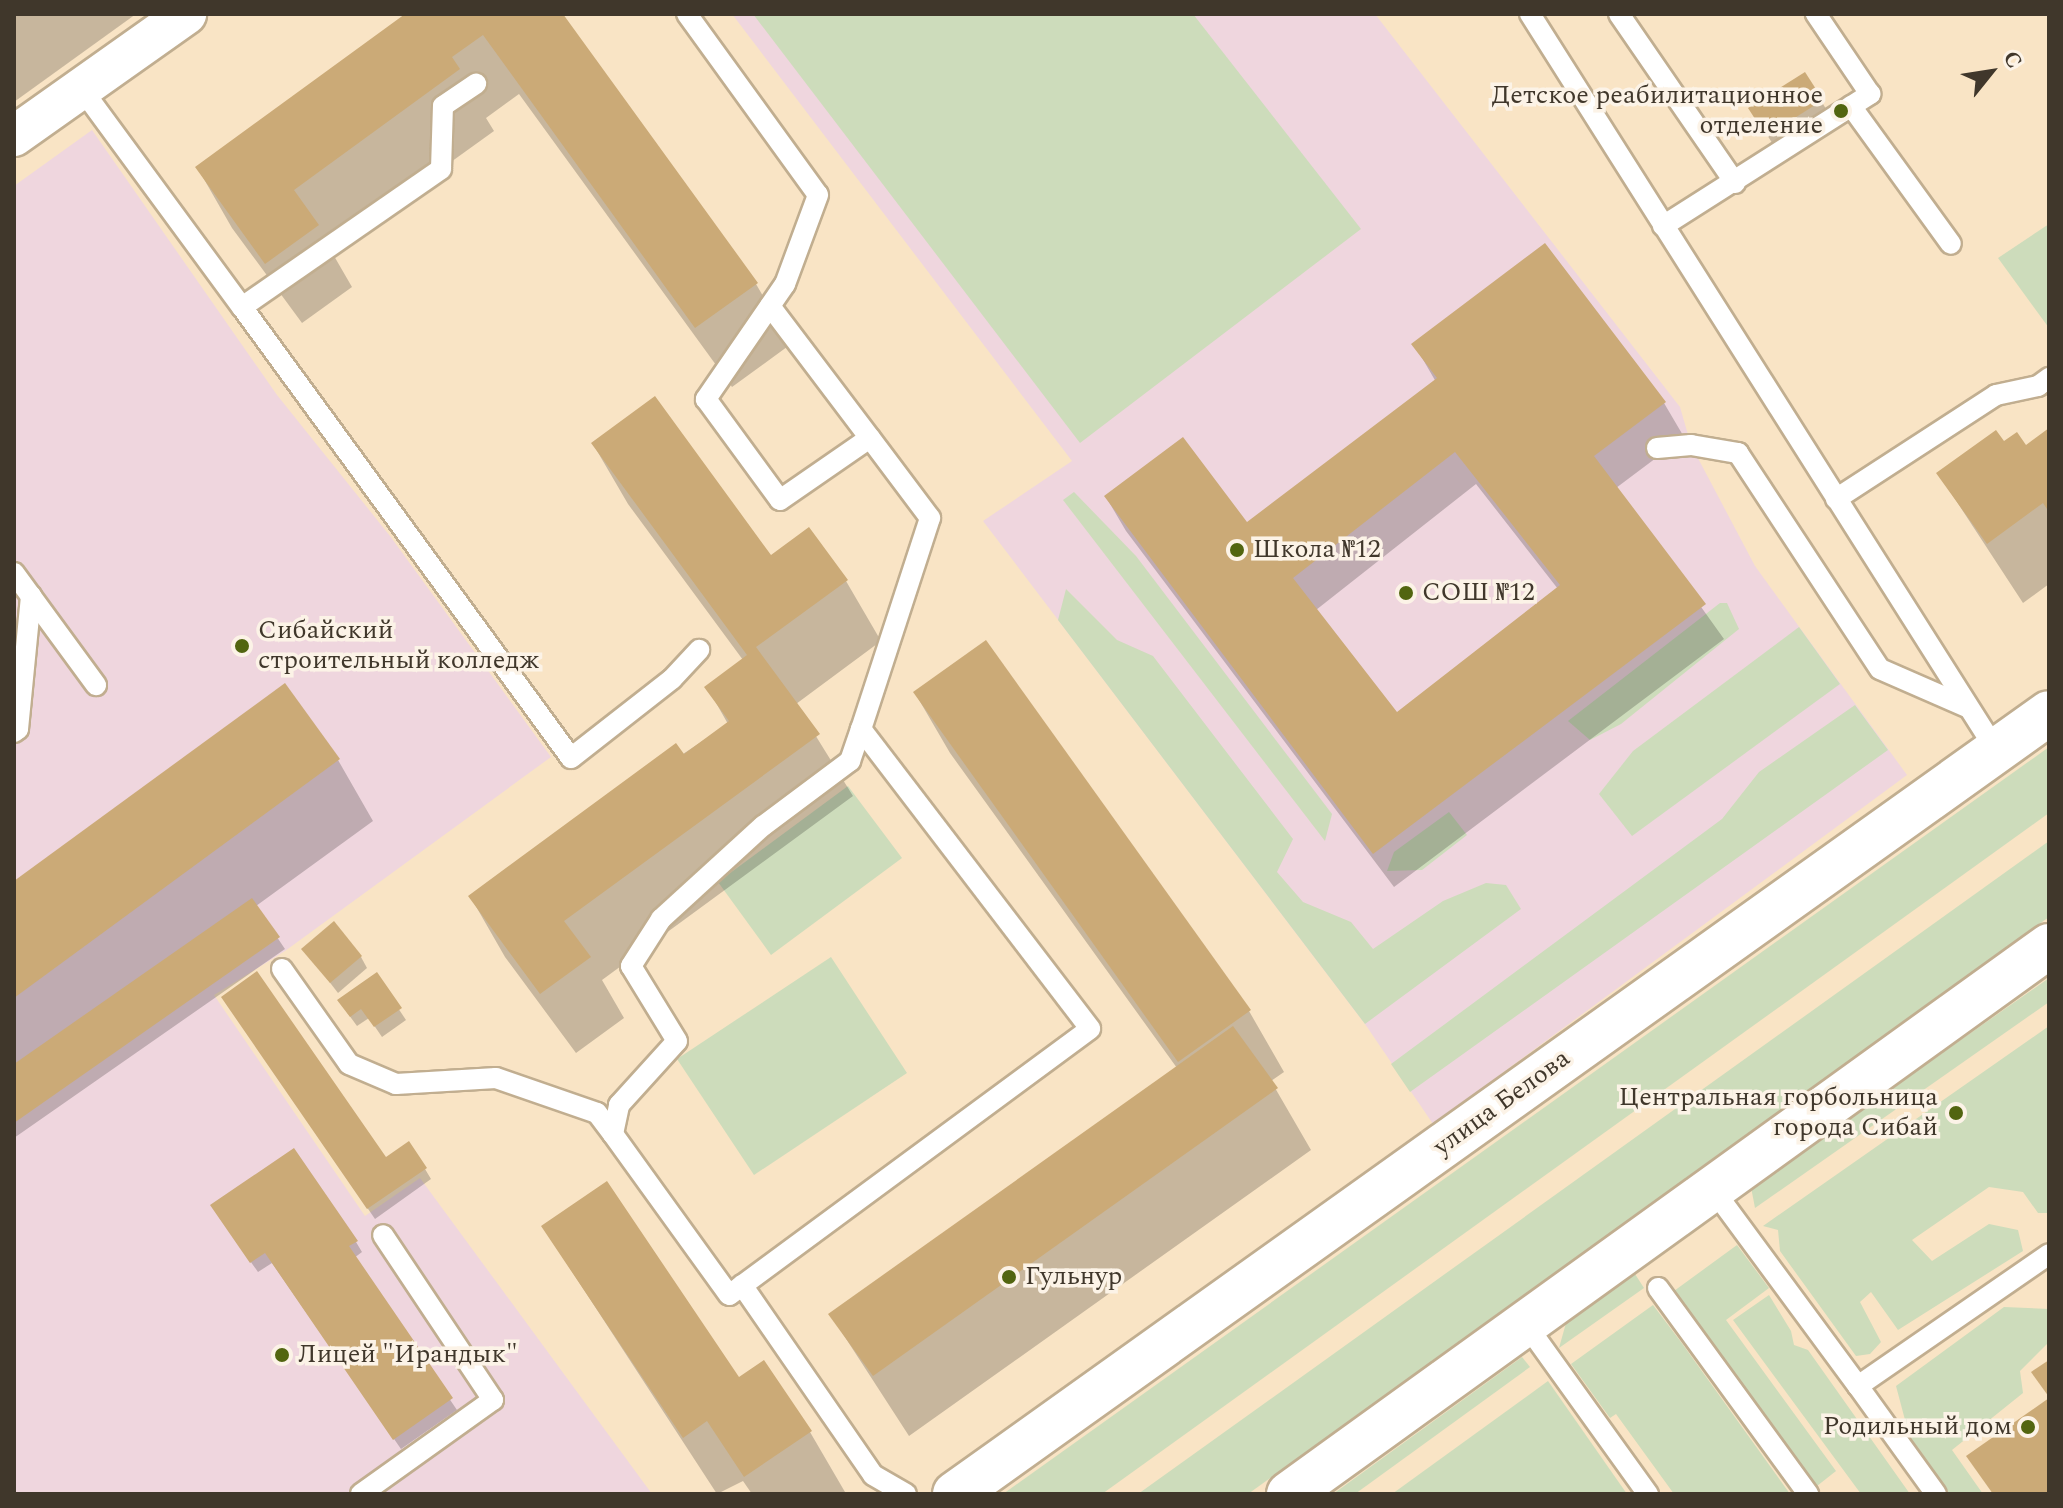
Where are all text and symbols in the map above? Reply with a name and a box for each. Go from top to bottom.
north arrow [1951,32,2031,112]
text: С [1994,45,2030,75]
place label: Детское реабилитационное отделение [1492,80,1823,142]
marker: Детское реабилитационное отделение [1830,100,1852,122]
place label: Школа №12 [1253,534,1381,566]
marker: Школа №12 [1228,541,1246,559]
place label: СОШ №12 [1422,577,1535,609]
marker: СОШ №12 [1397,584,1415,602]
place label: Сибайский строительный колледж [258,615,540,676]
marker: Сибайский строительный колледж [233,637,251,655]
street label: улица Белова [1428,1043,1576,1163]
place label: Центральная горбольница города Сибай [1619,1082,1938,1144]
marker: Центральная горбольница города Сибай [1945,1102,1967,1124]
place label: Гульнур [1025,1261,1122,1293]
marker: Гульнур [1000,1268,1018,1286]
place label: Лицей "Ирандык" [298,1339,518,1371]
marker: Лицей "Ирандык" [273,1346,291,1364]
place label: Родильный дом [1823,1411,2012,1443]
marker: Родильный дом [2019,1418,2037,1436]

